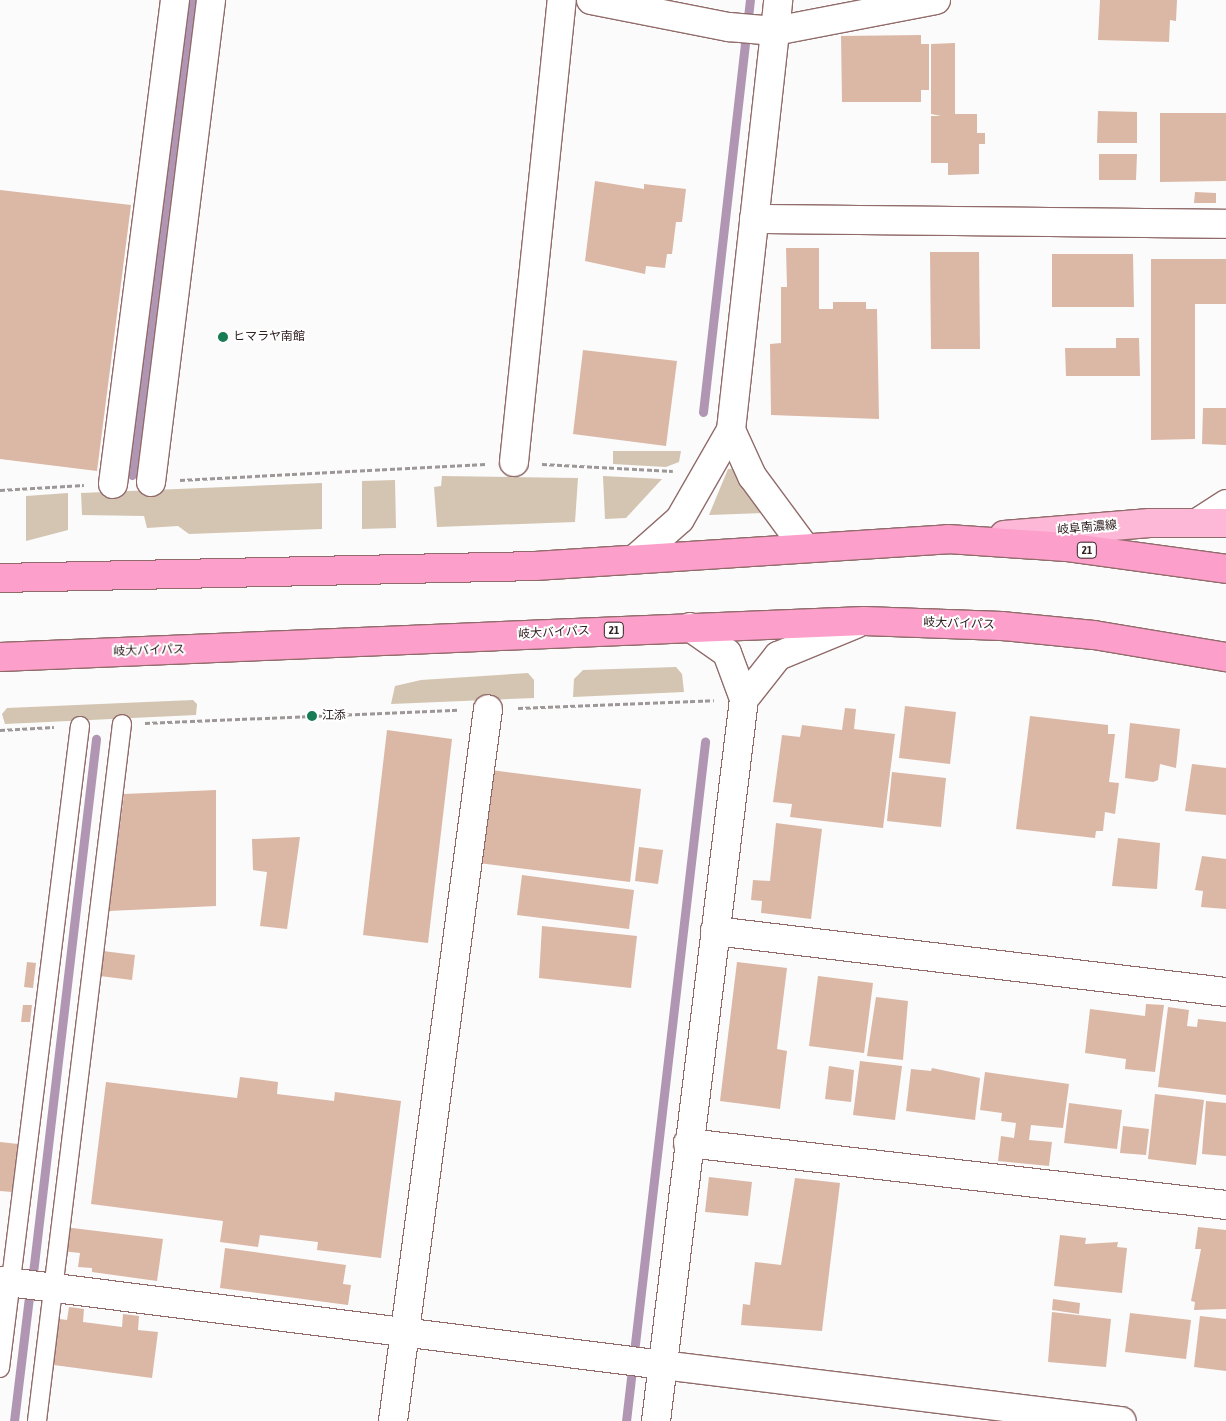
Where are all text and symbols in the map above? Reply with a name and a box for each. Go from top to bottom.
place label: ヒマラヤ南館 [233,330,305,344]
marker: ヒマラヤ南館 [217,331,229,343]
street label: 岐阜南濃線 [1056,518,1118,538]
road number: 21 [1076,542,1098,558]
street label: 岐大バイパス [923,616,995,632]
road number: 21 [603,622,625,638]
street label: 岐大バイパス [518,624,590,642]
street label: 岐大バイパス [113,643,185,659]
place label: 江添 [322,709,346,723]
marker: 江添 [306,710,318,722]

